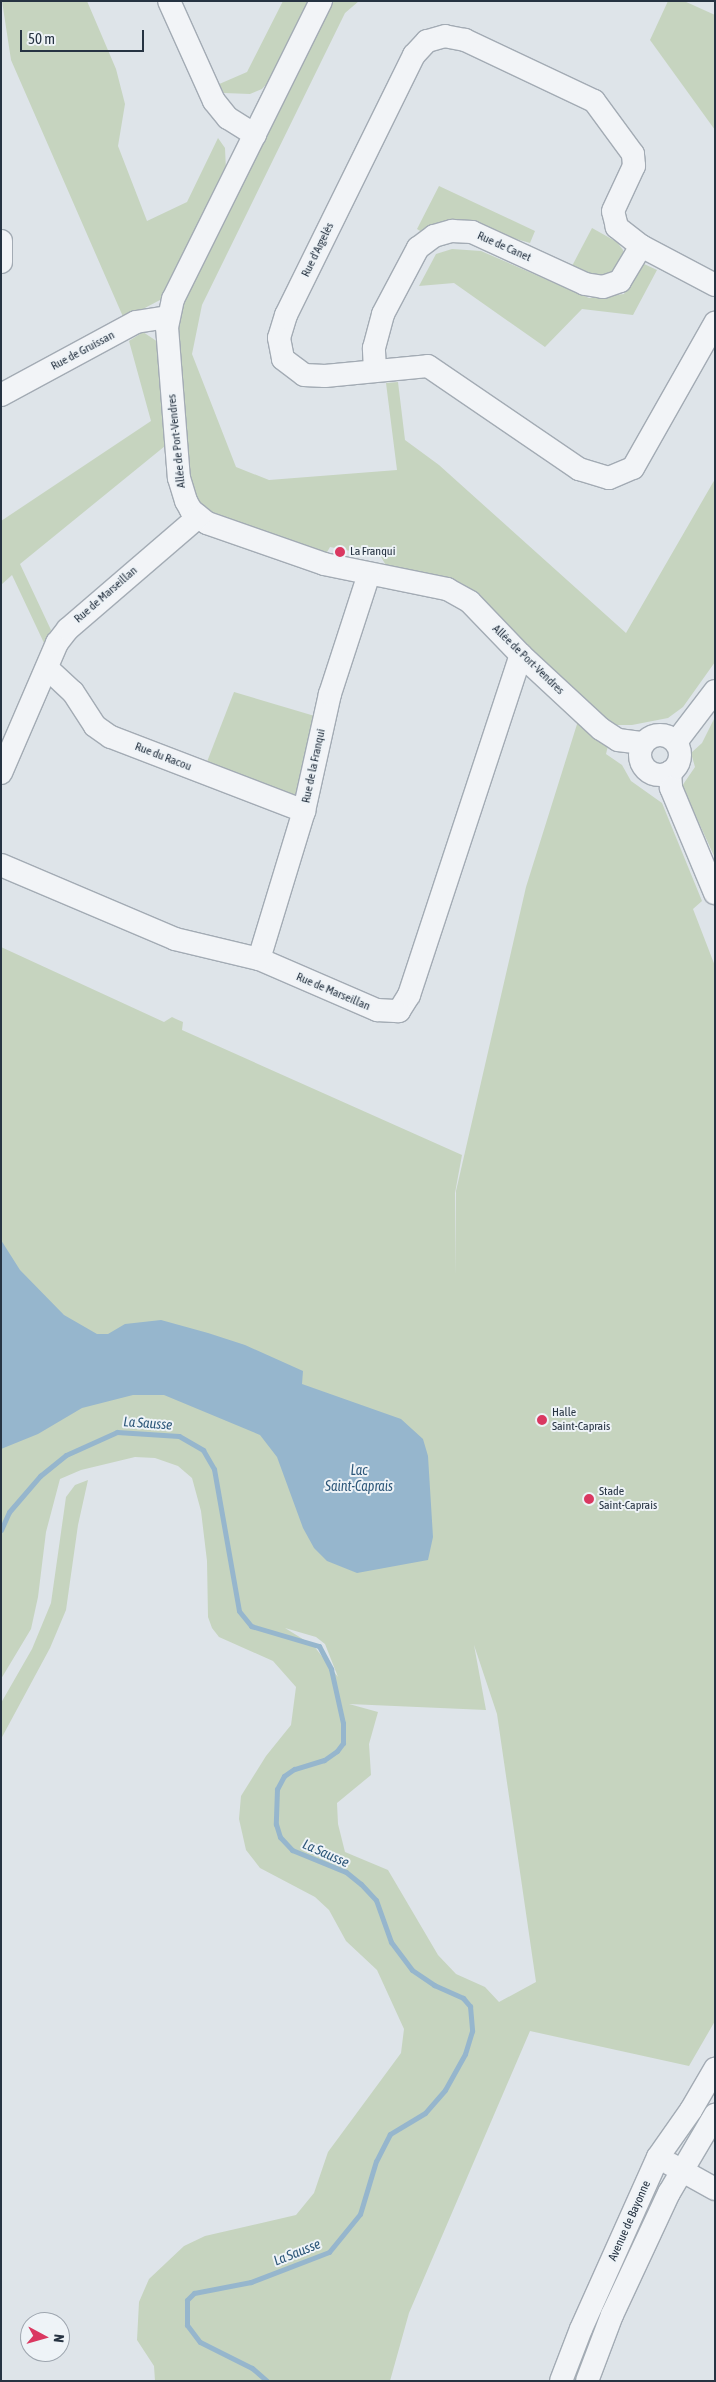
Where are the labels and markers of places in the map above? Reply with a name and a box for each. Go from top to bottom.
place label: La Franqui [350,545,395,559]
marker: La Franqui [334,546,346,558]
place label: Halle Saint-Caprais [552,1406,610,1434]
marker: Halle Saint-Caprais [536,1414,548,1426]
place label: Stade Saint-Caprais [599,1485,657,1513]
marker: Stade Saint-Caprais [583,1493,595,1505]

